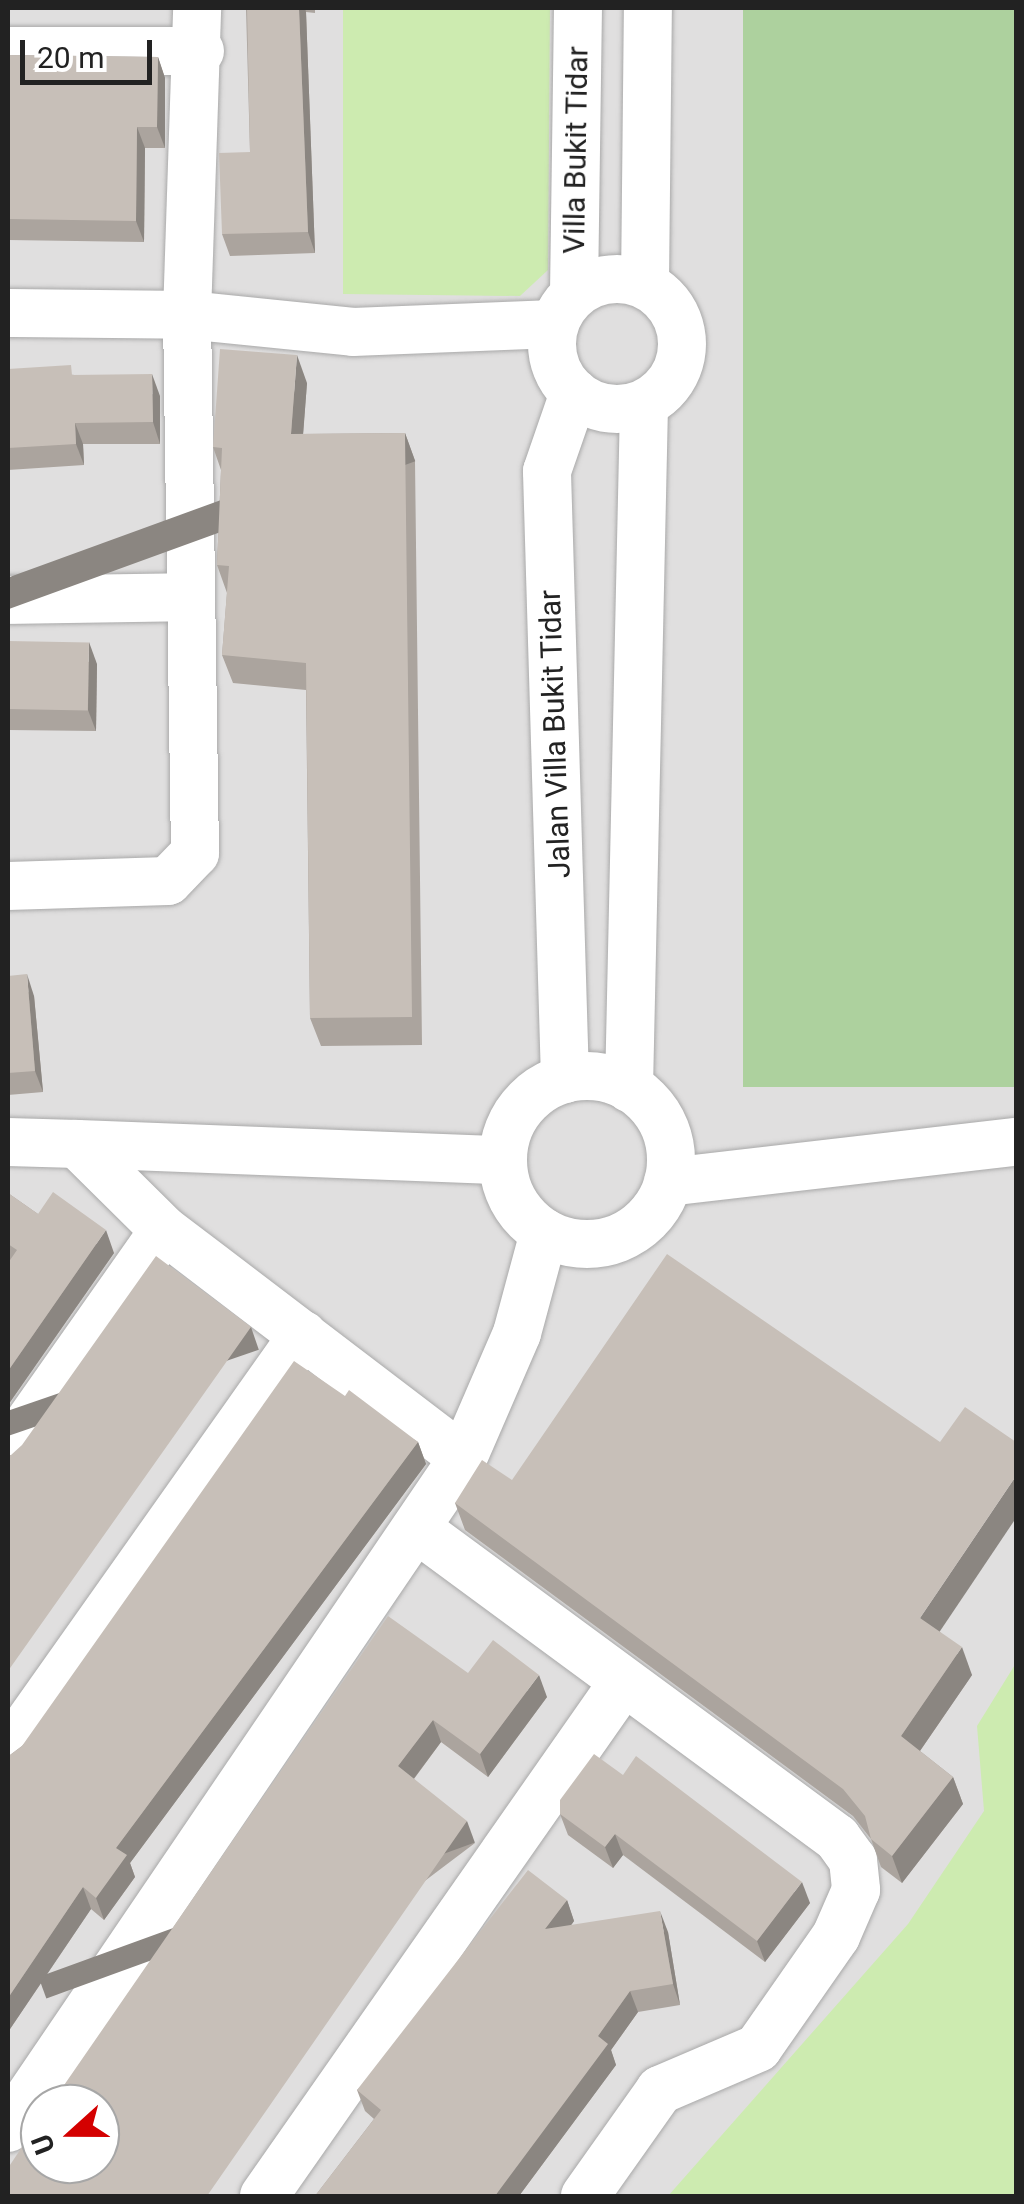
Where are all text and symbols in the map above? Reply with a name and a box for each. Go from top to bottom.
scale bar [25,20,158,82]
text: 20 m [37,40,104,75]
street label: Villa Bukit Tidar [556,46,596,254]
street label: Jalan Villa Bukit Tidar [532,589,578,879]
north arrow [20,2084,120,2184]
text: U [25,2130,62,2159]

